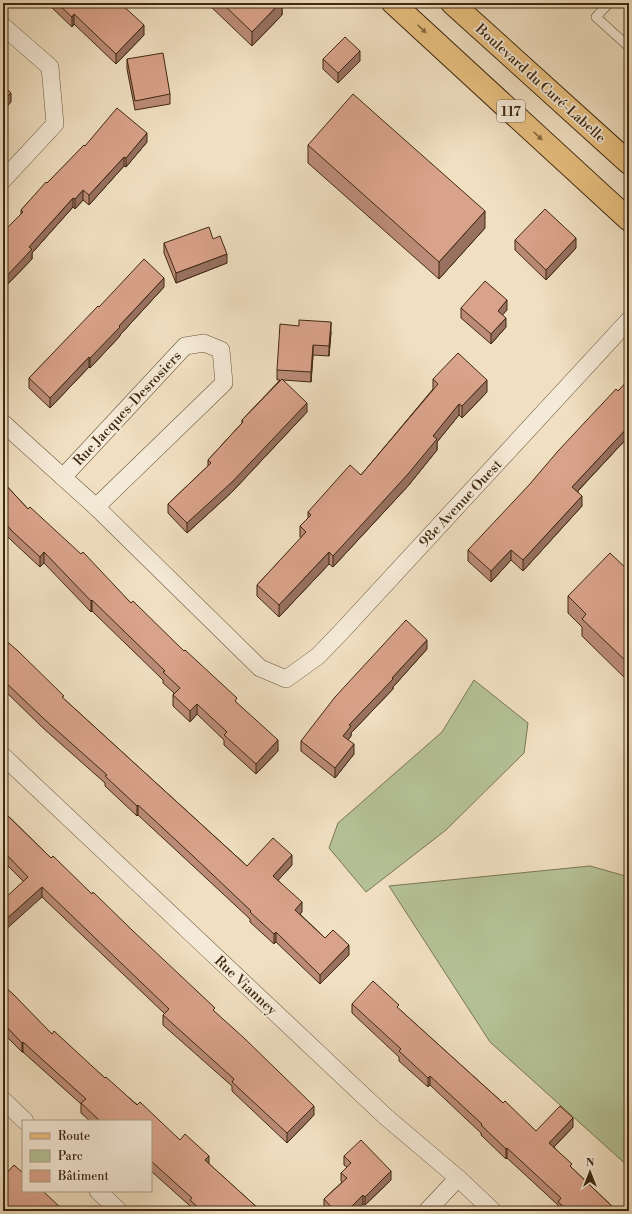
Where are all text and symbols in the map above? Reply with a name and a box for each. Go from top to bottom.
street label: Boulevard du Curé-Labelle [471,20,609,147]
one-way arrow [417,25,427,34]
road number: 117 [497,100,525,122]
one-way arrow [533,131,543,141]
street label: Rue Jacques-Desrosiers [70,347,186,470]
street label: 98e Avenue Ouest [416,456,506,551]
street label: Rue Vianney [210,952,280,1019]
legend [22,1120,152,1192]
text: Route [58,1129,90,1144]
text: Parc [58,1149,83,1164]
north arrow [570,1152,610,1192]
text: N [586,1156,595,1170]
text: Bâtiment [57,1169,109,1184]

